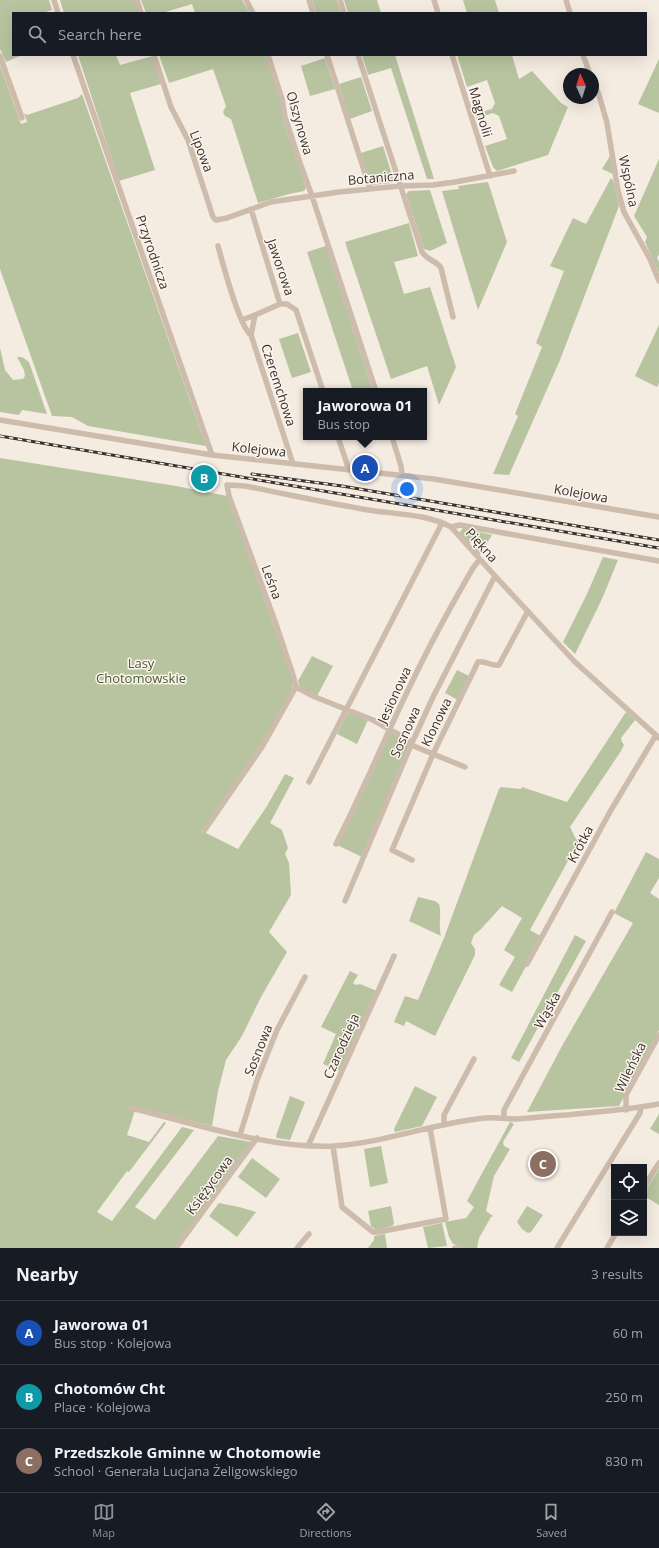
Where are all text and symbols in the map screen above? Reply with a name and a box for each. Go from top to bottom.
search box [12,12,647,56]
icon: search [26,23,48,45]
text: Search here [58,24,142,44]
north arrow [563,68,599,104]
street label: Magnolii [465,85,497,139]
street label: Olszynowa [282,89,318,157]
street label: Lipowa [186,128,218,174]
street label: Wspólna [615,153,643,209]
street label: Botaniczna [347,165,415,189]
street label: Przyrodnicza [132,212,174,292]
street label: Jaworowa [262,234,299,298]
street label: Czeremchowa [257,342,301,428]
popup [303,388,427,440]
text: Jaworowa 01 [317,395,413,415]
text: Bus stop [317,415,370,433]
street label: Kolejowa [231,437,287,461]
pin: A [352,453,378,483]
pin: B [191,463,217,493]
your location [397,479,417,499]
street label: Kolejowa [552,479,610,507]
street label: Piękna [462,524,502,566]
street label: Leśna [257,562,287,602]
park label: Lasy Chotomowskie [96,654,186,687]
street label: Jesionowa [372,663,415,728]
street label: Klonowa [416,695,456,749]
street label: Sosnowa [386,704,424,760]
street label: Krótka [563,822,597,866]
street label: Wąska [530,988,564,1032]
street label: Czarodzieja [319,1010,363,1082]
street label: Sosnowa [239,1021,277,1079]
street label: Wileńska [610,1039,650,1095]
pin: C [530,1149,556,1179]
street label: Księżycowa [182,1152,236,1218]
map controls [611,1164,647,1236]
button: locate [611,1164,647,1200]
button: layers [611,1200,647,1236]
text: Nearby [16,1263,78,1286]
text: 3 results [591,1265,643,1283]
text: Jaworowa 01 [54,1314,149,1334]
text: A [25,1324,33,1342]
text: 60 m [613,1324,643,1342]
text: Bus stop · Kolejowa [54,1334,171,1352]
text: Chotomów Cht [54,1378,165,1398]
text: B [25,1388,33,1406]
text: 250 m [605,1388,643,1406]
text: Place · Kolejowa [54,1398,151,1416]
text: Przedszkole Gminne w Chotomowie [54,1442,321,1462]
text: C [25,1452,33,1470]
text: 830 m [605,1452,643,1470]
text: School · Generała Lucjana Żeligowskiego [54,1462,298,1480]
tab: Map [92,1501,115,1540]
tab: Directions [300,1501,352,1540]
tab: Saved [536,1501,567,1540]

